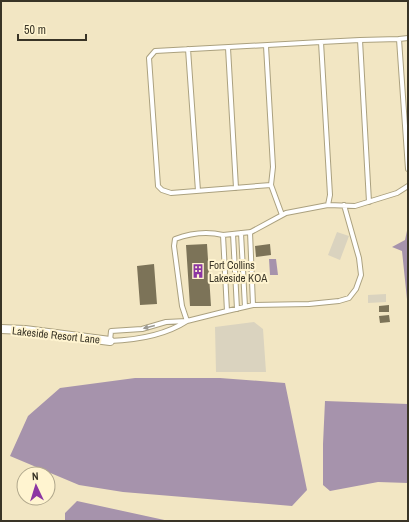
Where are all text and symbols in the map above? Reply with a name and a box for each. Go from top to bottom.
scale bar [18,16,86,42]
text: 50 m [24,22,46,38]
place label: Fort Collins Lakeside KOA [209,258,268,285]
building icon: Fort Collins Lakeside KOA [190,263,206,279]
street label: Lakeside Resort Lane [11,323,101,347]
one-way arrow [142,324,154,330]
north arrow [16,466,56,506]
text: N [32,469,39,483]

